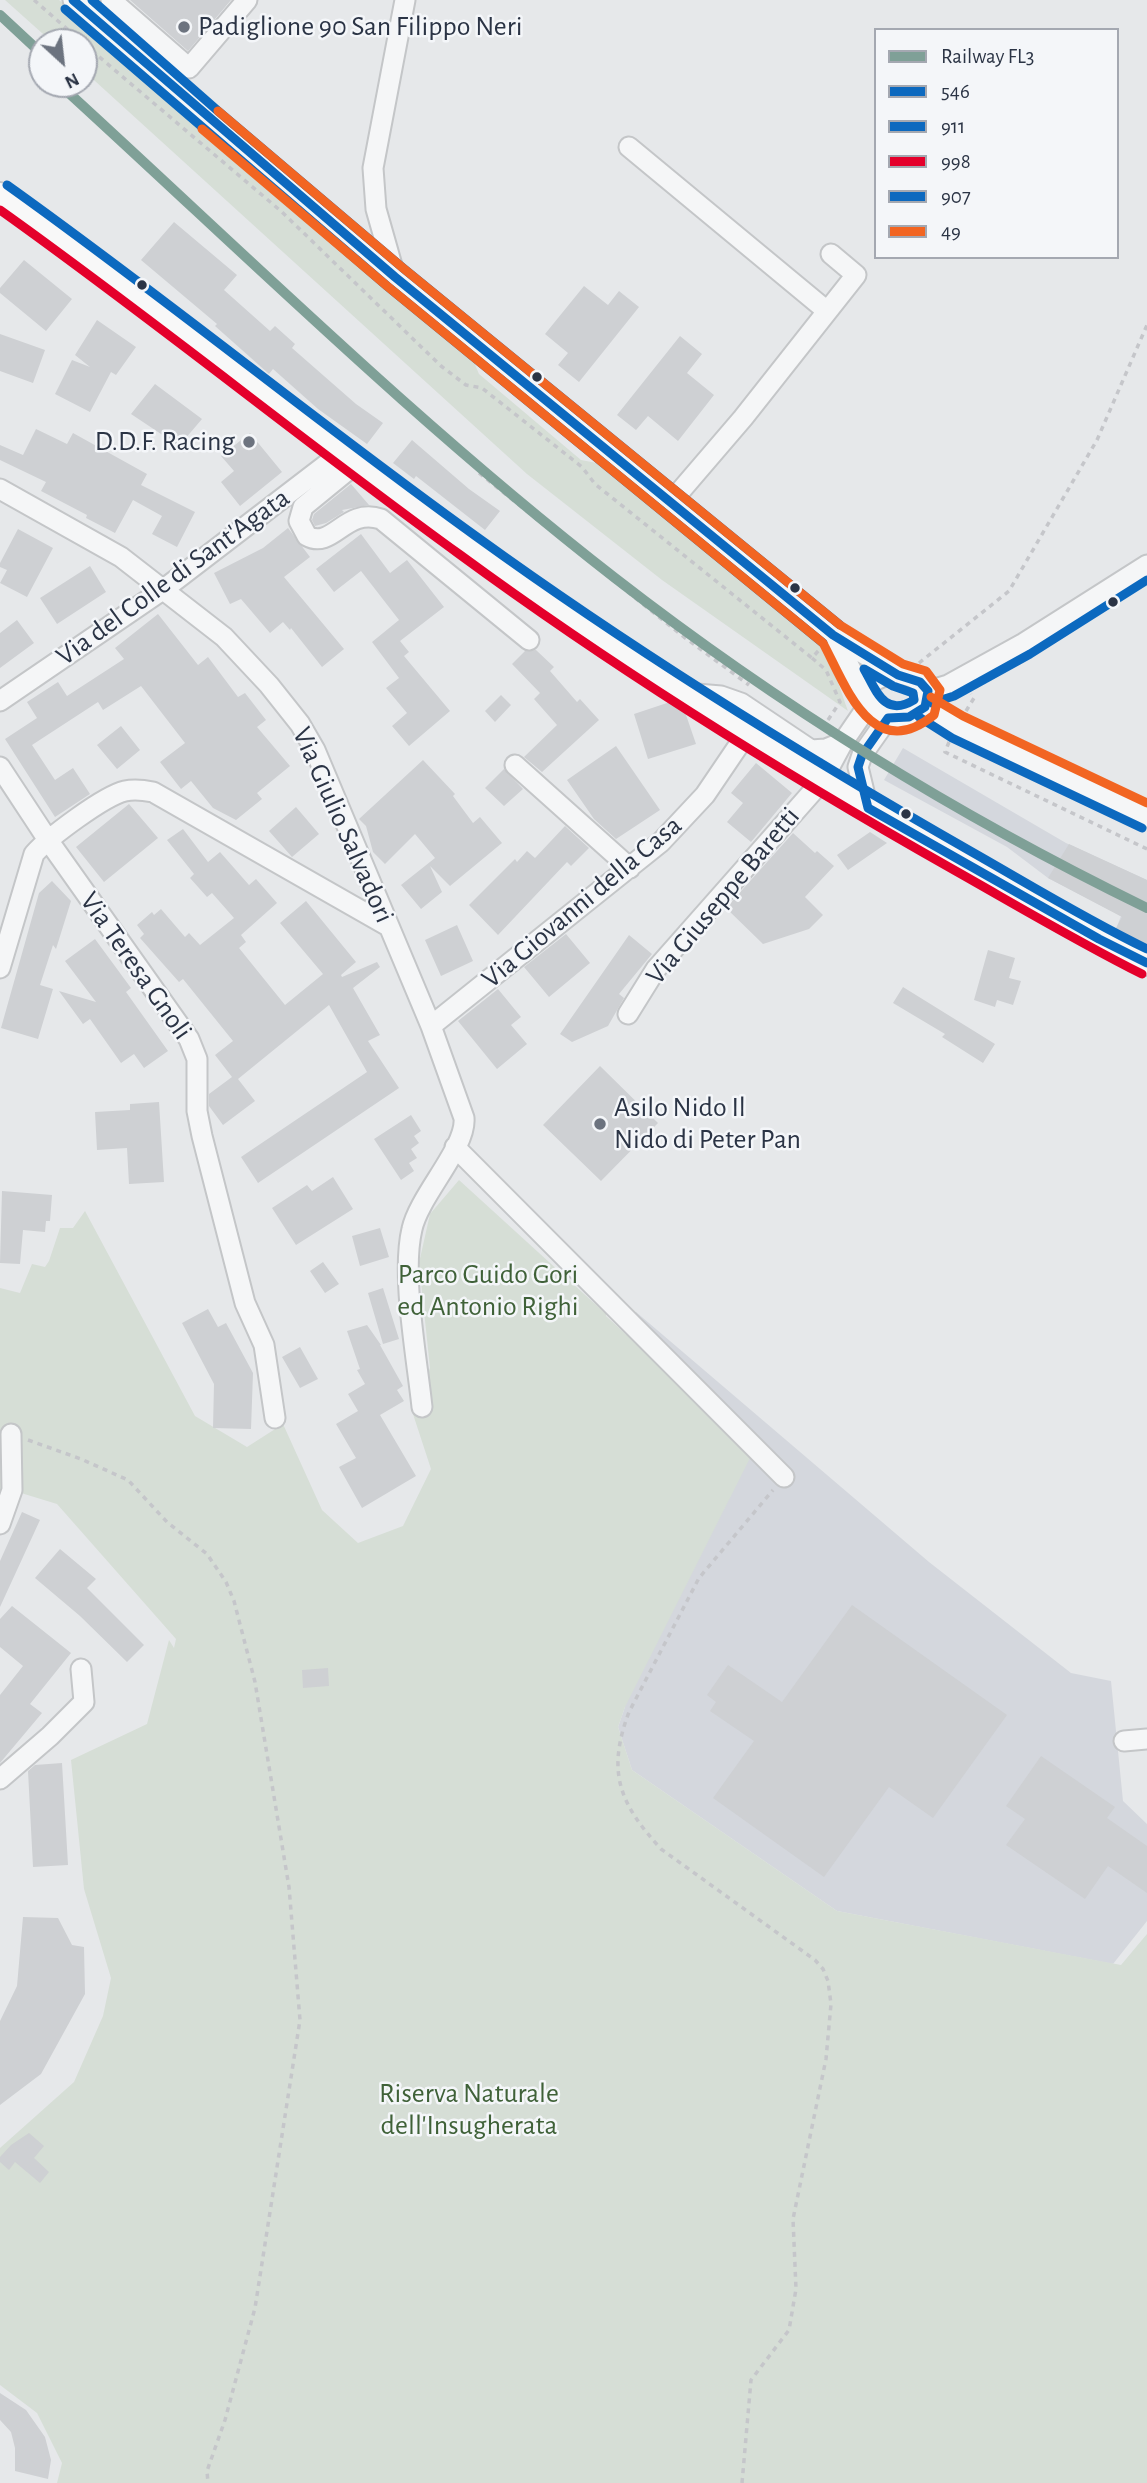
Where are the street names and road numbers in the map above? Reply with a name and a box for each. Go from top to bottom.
street label: Via del Colle di Sant'Agata [50,481,296,673]
street label: Via Giulio Salvadori [285,722,401,928]
street label: Via Giuseppe Baretti [639,800,807,992]
street label: Via Giovanni della Casa [475,809,689,995]
street label: Via Teresa Gnoli [73,886,199,1046]

